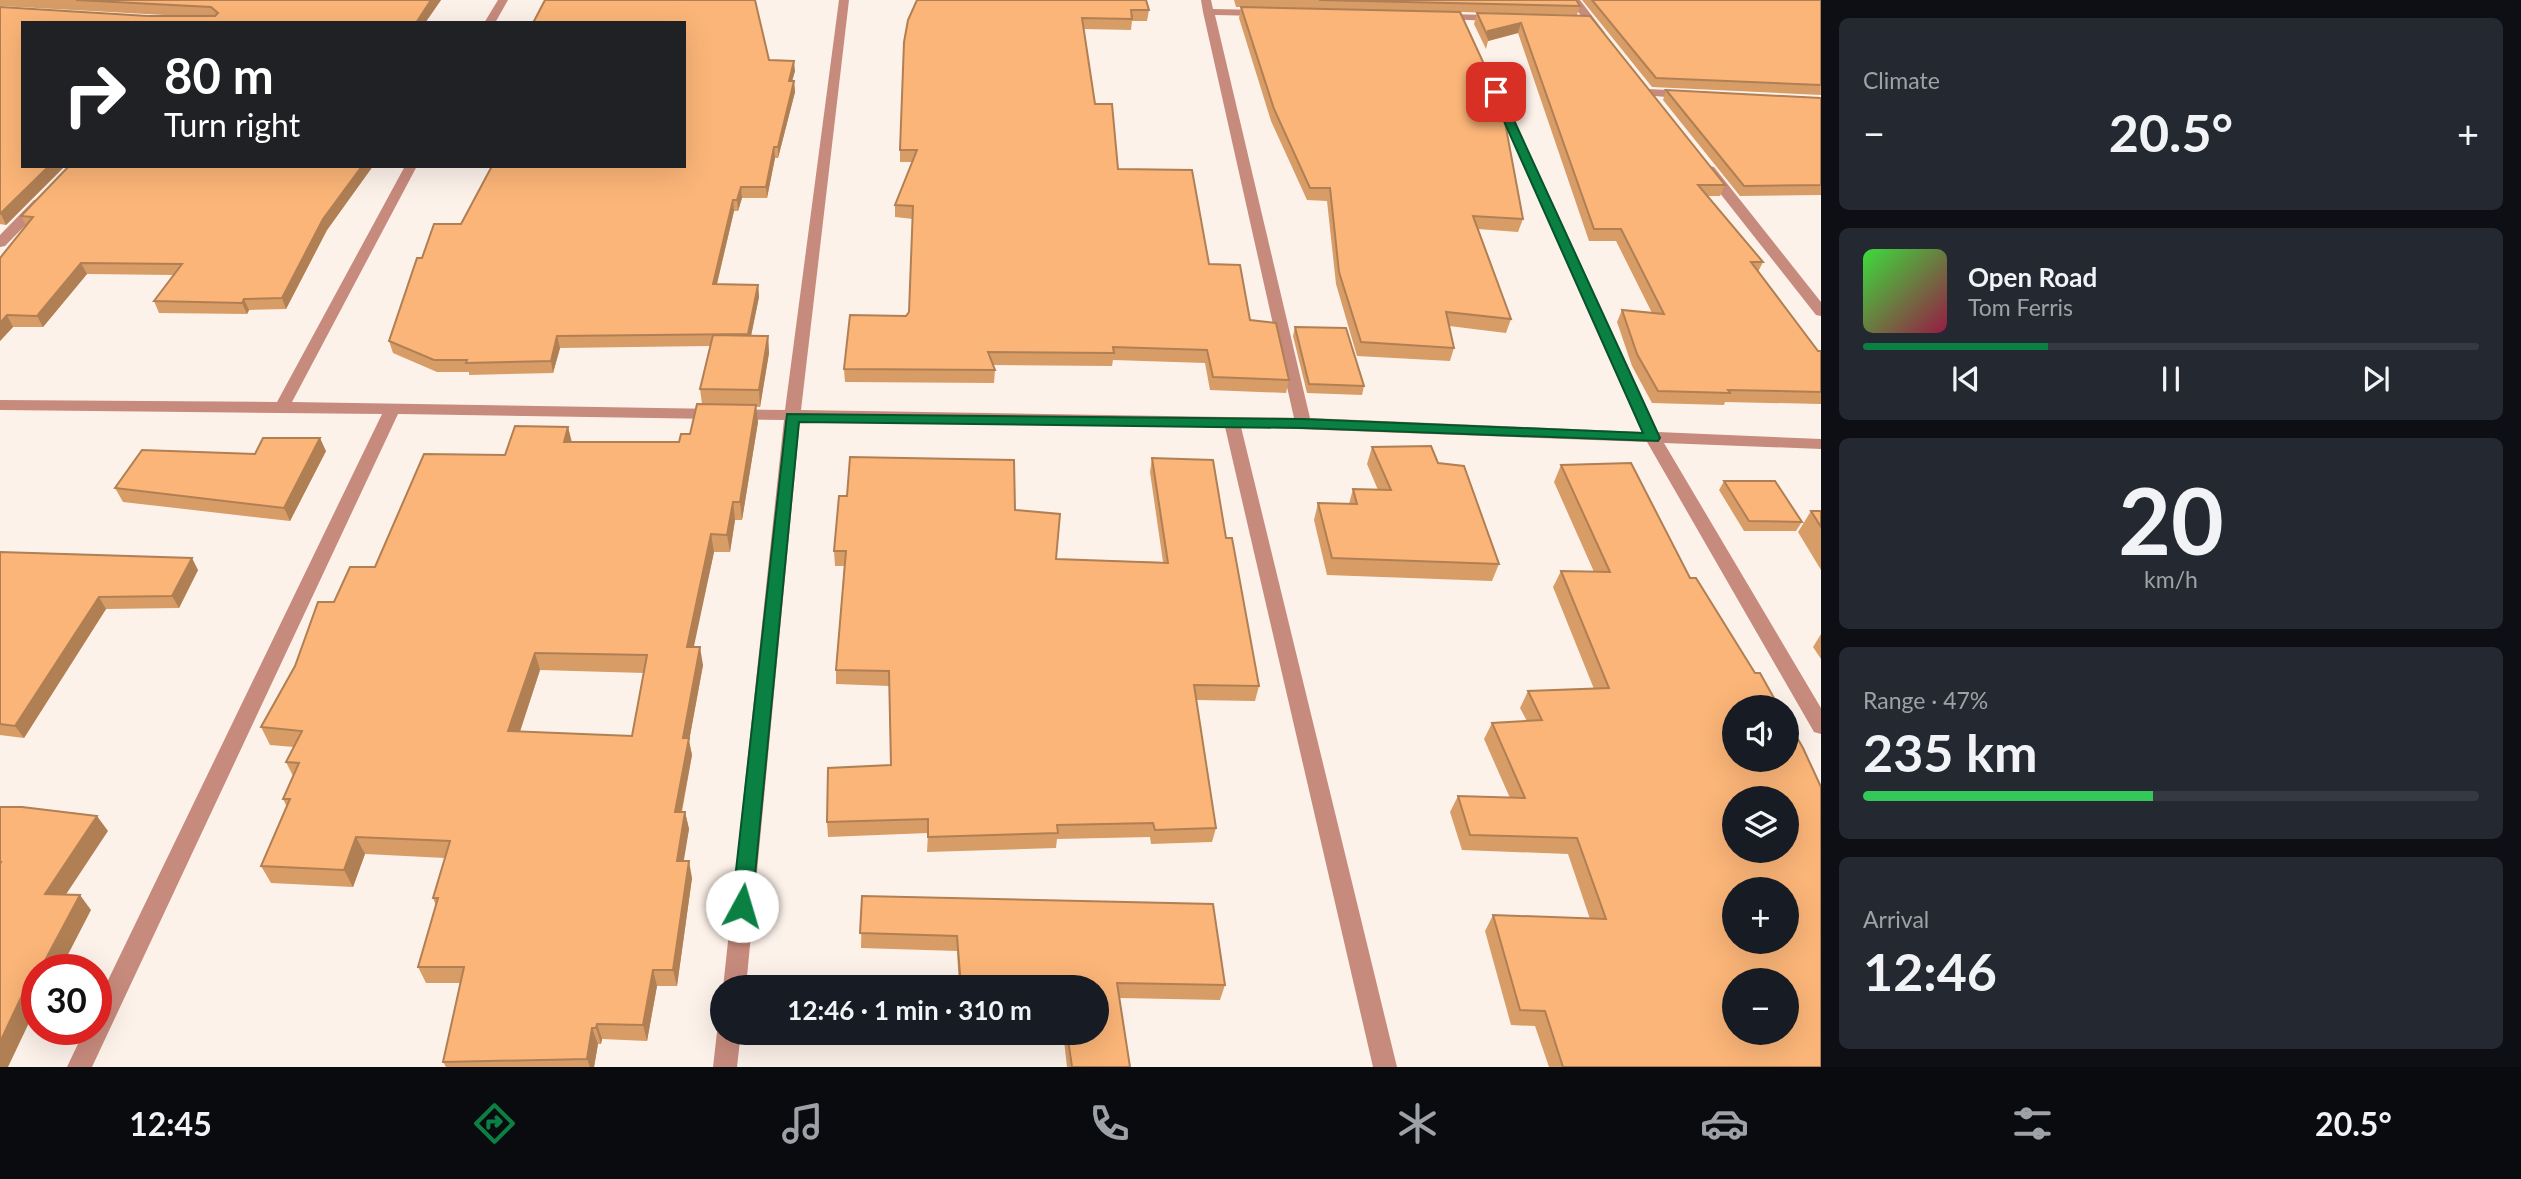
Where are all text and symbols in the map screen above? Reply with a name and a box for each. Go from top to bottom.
text: 80 m [164,46,274,104]
icon: right [49,49,140,140]
pin [1466,62,1526,122]
text: Climate [1863,66,1940,94]
icon: arrive [1477,73,1515,111]
text: 20.5° [2109,101,2233,163]
text: Turn right [164,105,300,144]
text: − [1863,110,1885,156]
text: + [2457,110,2479,156]
text: Open Road [1968,261,2097,293]
text: Tom Ferris [1968,293,2073,321]
icon: previous [1947,360,1985,398]
icon: pause [2152,360,2190,398]
icon: next [2357,360,2395,398]
text: 20 [2118,465,2224,574]
text: km/h [2144,565,2198,593]
text: Range · 47% [1863,686,1988,714]
map controls [1722,695,1799,1045]
button: sound [1722,695,1799,772]
text: 235 km [1863,721,2037,783]
button: layers [1722,786,1799,863]
position arrow [705,869,779,943]
button: + [1722,877,1799,954]
text: Arrival [1863,905,1929,933]
text: 12:46 [1863,940,1997,1002]
speed limit sign: 30 [21,954,112,1045]
button: − [1722,968,1799,1045]
text: 12:46 · 1 min · 310 m [787,994,1032,1026]
icon: directions [470,1099,519,1148]
icon: music [778,1099,827,1148]
icon: phone [1085,1099,1134,1148]
icon: climate [1393,1099,1442,1148]
icon: car [1700,1099,1749,1148]
icon: filters [2008,1099,2057,1148]
text: 12:45 [129,1104,212,1143]
text: 20.5° [2315,1104,2392,1143]

